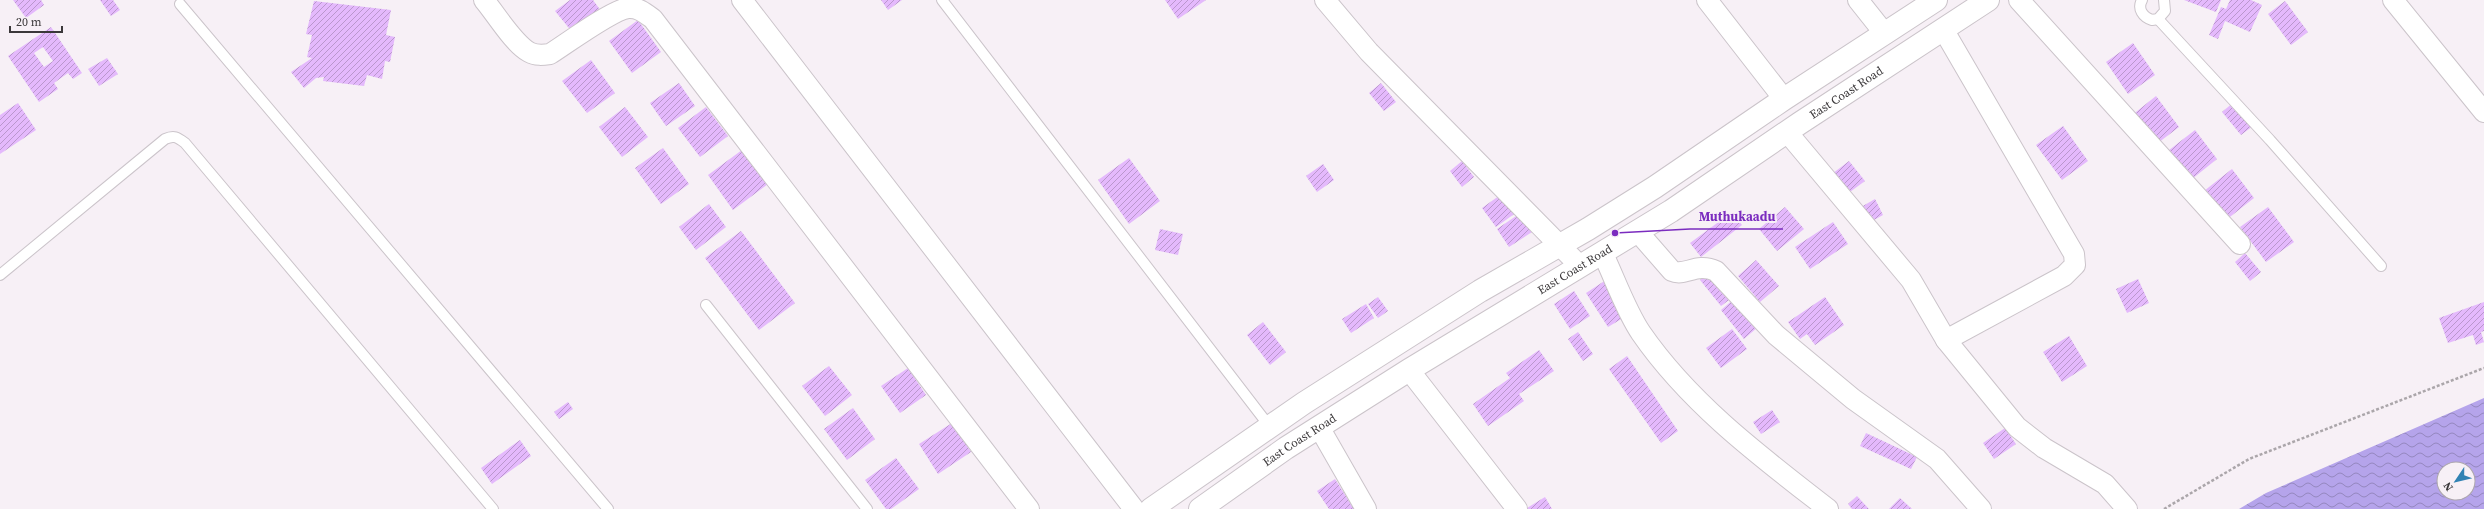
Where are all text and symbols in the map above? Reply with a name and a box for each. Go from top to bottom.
scale bar [10,8,62,34]
text: 20 m [16,14,42,30]
street label: East Coast Road [1806,63,1886,123]
callout: Muthukaadu [1690,204,1783,229]
text: Muthukaadu [1699,208,1775,225]
street label: East Coast Road [1534,240,1615,298]
street label: East Coast Road [1260,410,1339,470]
north arrow [2436,461,2476,501]
text: N [2440,479,2457,494]

